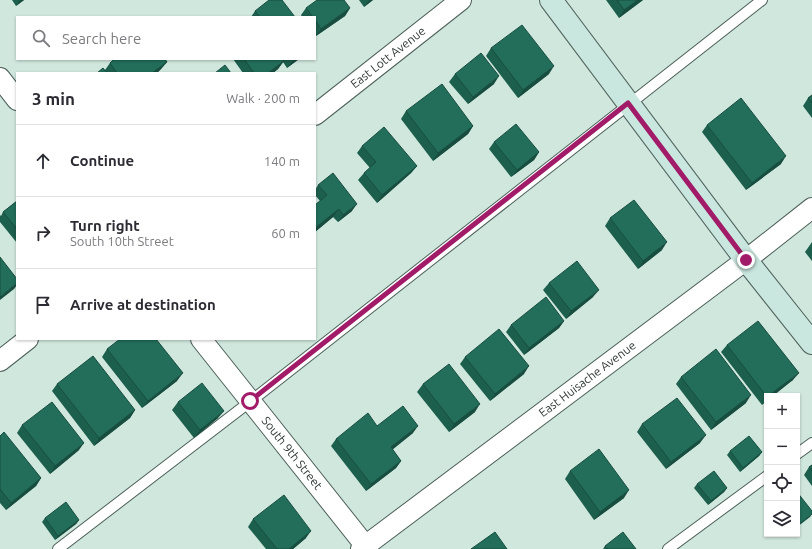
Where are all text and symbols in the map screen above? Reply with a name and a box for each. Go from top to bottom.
search box [16,16,316,60]
street label: East Lott Avenue [348,24,428,90]
icon: search [30,27,52,49]
text: Search here [62,30,141,47]
text: 3 min [32,89,75,108]
text: Walk · 200 m [226,91,300,105]
icon: ahead [32,150,54,172]
text: Continue [70,152,134,169]
text: 140 m [264,154,300,168]
text: Turn right [70,217,140,234]
icon: right [32,222,54,244]
text: 60 m [271,226,300,240]
text: South 10th Street [70,234,174,248]
route end [737,251,755,269]
icon: arrive [32,294,54,316]
text: Arrive at destination [70,296,216,313]
street label: East Huisache Avenue [536,338,638,419]
route start [241,392,259,410]
map controls [764,393,800,537]
button: + [764,393,800,429]
street label: South 9th Street [259,414,325,492]
button: − [764,429,800,465]
button: locate [764,465,800,501]
button: layers [764,501,800,537]

